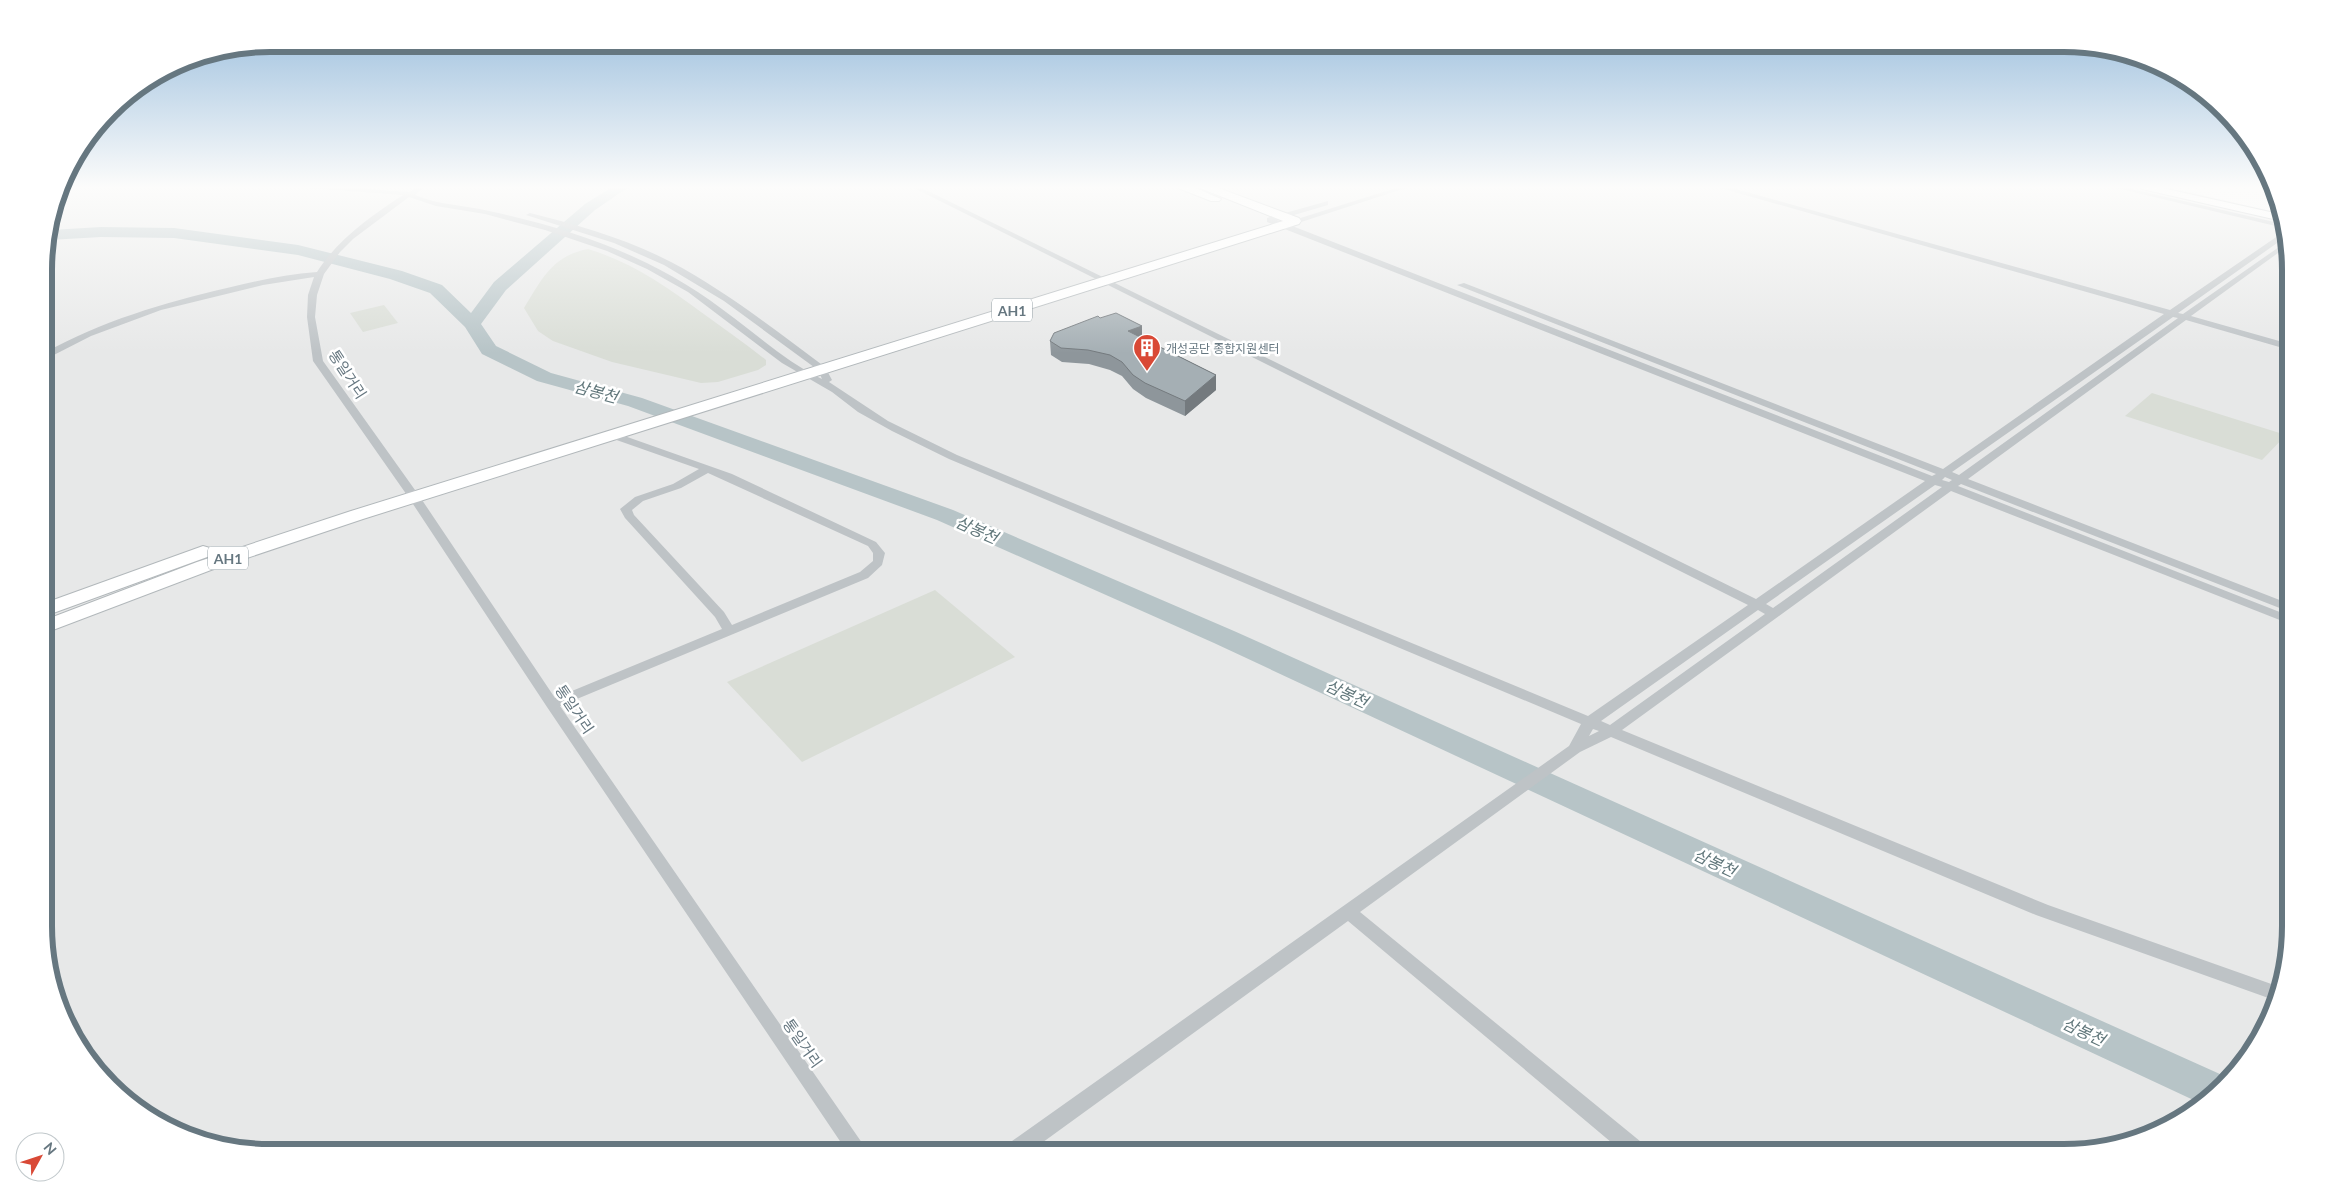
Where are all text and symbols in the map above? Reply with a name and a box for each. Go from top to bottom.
road number: AH1 [992,298,1032,322]
building icon: 개성공단 종합지원센터 [1132,333,1162,372]
place label: 개성공단 종합지원센터 [1166,341,1279,356]
street label: 통일거리 [325,346,371,402]
water label: 삼봉천 [572,376,622,406]
water label: 삼봉천 [953,511,1003,548]
road number: AH1 [208,546,248,570]
water label: 삼봉천 [1323,675,1373,712]
street label: 통일거리 [552,681,598,737]
water label: 삼봉천 [1691,844,1741,881]
water label: 삼봉천 [2060,1013,2110,1050]
street label: 통일거리 [780,1015,826,1071]
north arrow [15,1132,65,1182]
text: N [40,1139,60,1158]

